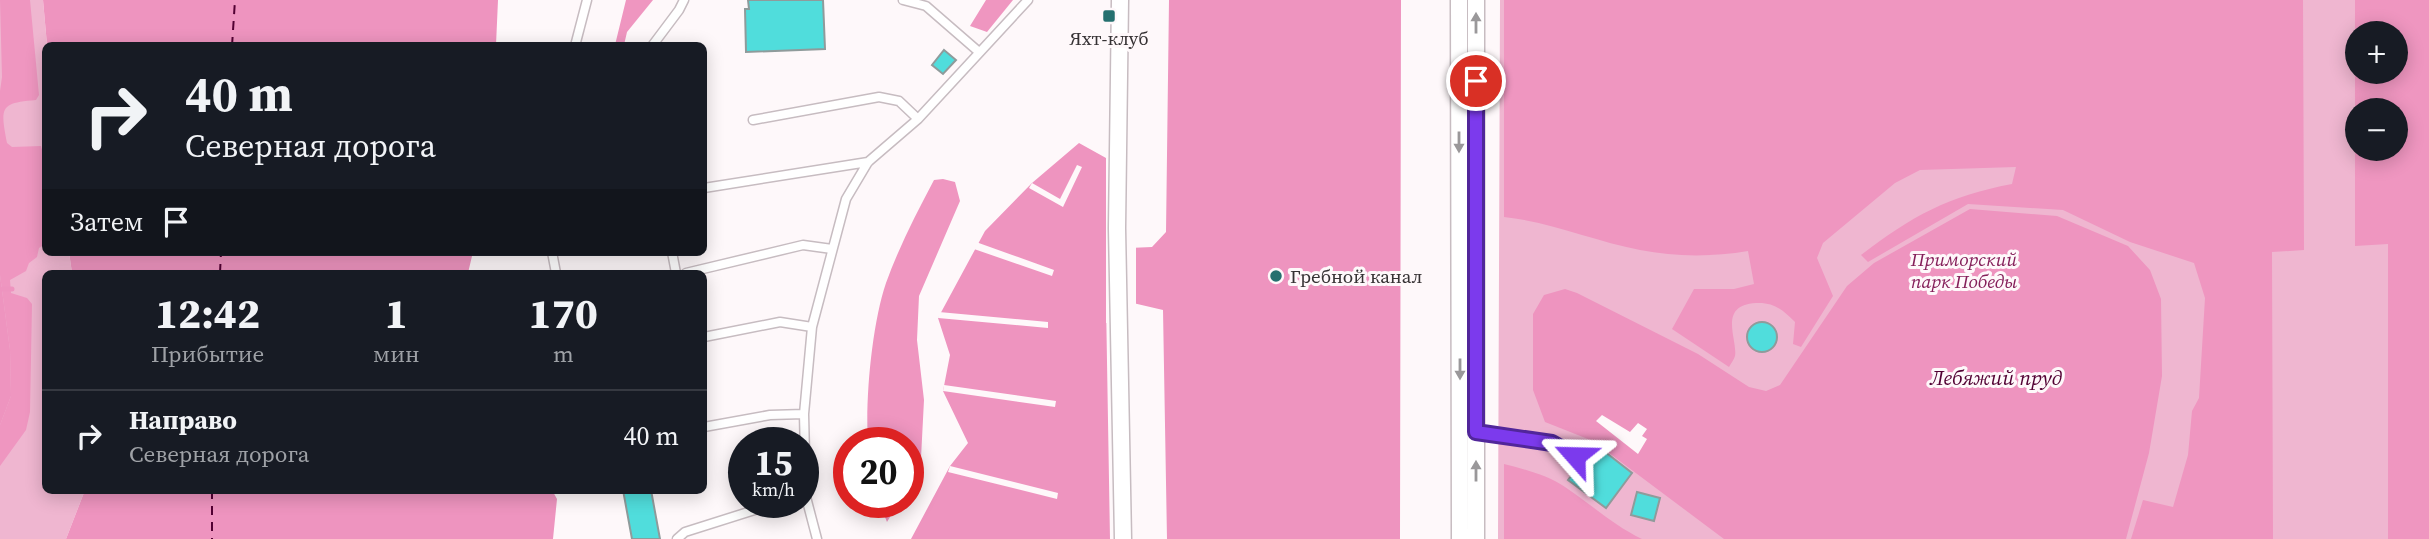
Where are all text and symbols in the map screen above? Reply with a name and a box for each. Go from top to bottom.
marker: Яхт-клуб [1101,8,1117,24]
one-way arrow [1470,12,1482,34]
map controls [2345,21,2408,161]
button: + [2345,21,2408,84]
place label: Яхт-клуб [1069,25,1149,51]
pin [1446,51,1506,111]
text: 40 m [185,60,293,127]
icon: arrive [1457,62,1495,100]
icon: right [70,70,161,161]
button: − [2345,98,2408,161]
text: Северная дорога [185,124,436,168]
one-way arrow [1453,131,1465,153]
icon: arrive [157,203,195,241]
text: Затем [70,204,143,240]
park label: Приморский парк Победы [1910,246,2018,294]
place label: Гребной канал [1290,263,1422,289]
marker: Гребной канал [1268,268,1284,284]
text: 12:42 [155,284,260,342]
text: 1 [385,284,408,342]
text: 170 [529,284,598,342]
text: Прибытие [151,338,264,370]
text: мин [373,338,420,370]
text: m [553,338,574,370]
one-way arrow [1454,358,1466,380]
water label: Лебяжий пруд [1929,363,2063,392]
text: Направо [129,402,237,438]
icon: right [70,417,108,455]
text: 40 m [624,418,679,454]
position arrow [1538,419,1612,493]
speed limit sign: 20 [833,427,924,518]
text: Северная дорога [129,438,309,470]
text: 15 [755,439,792,487]
one-way arrow [1470,460,1482,482]
text: km/h [752,477,795,502]

